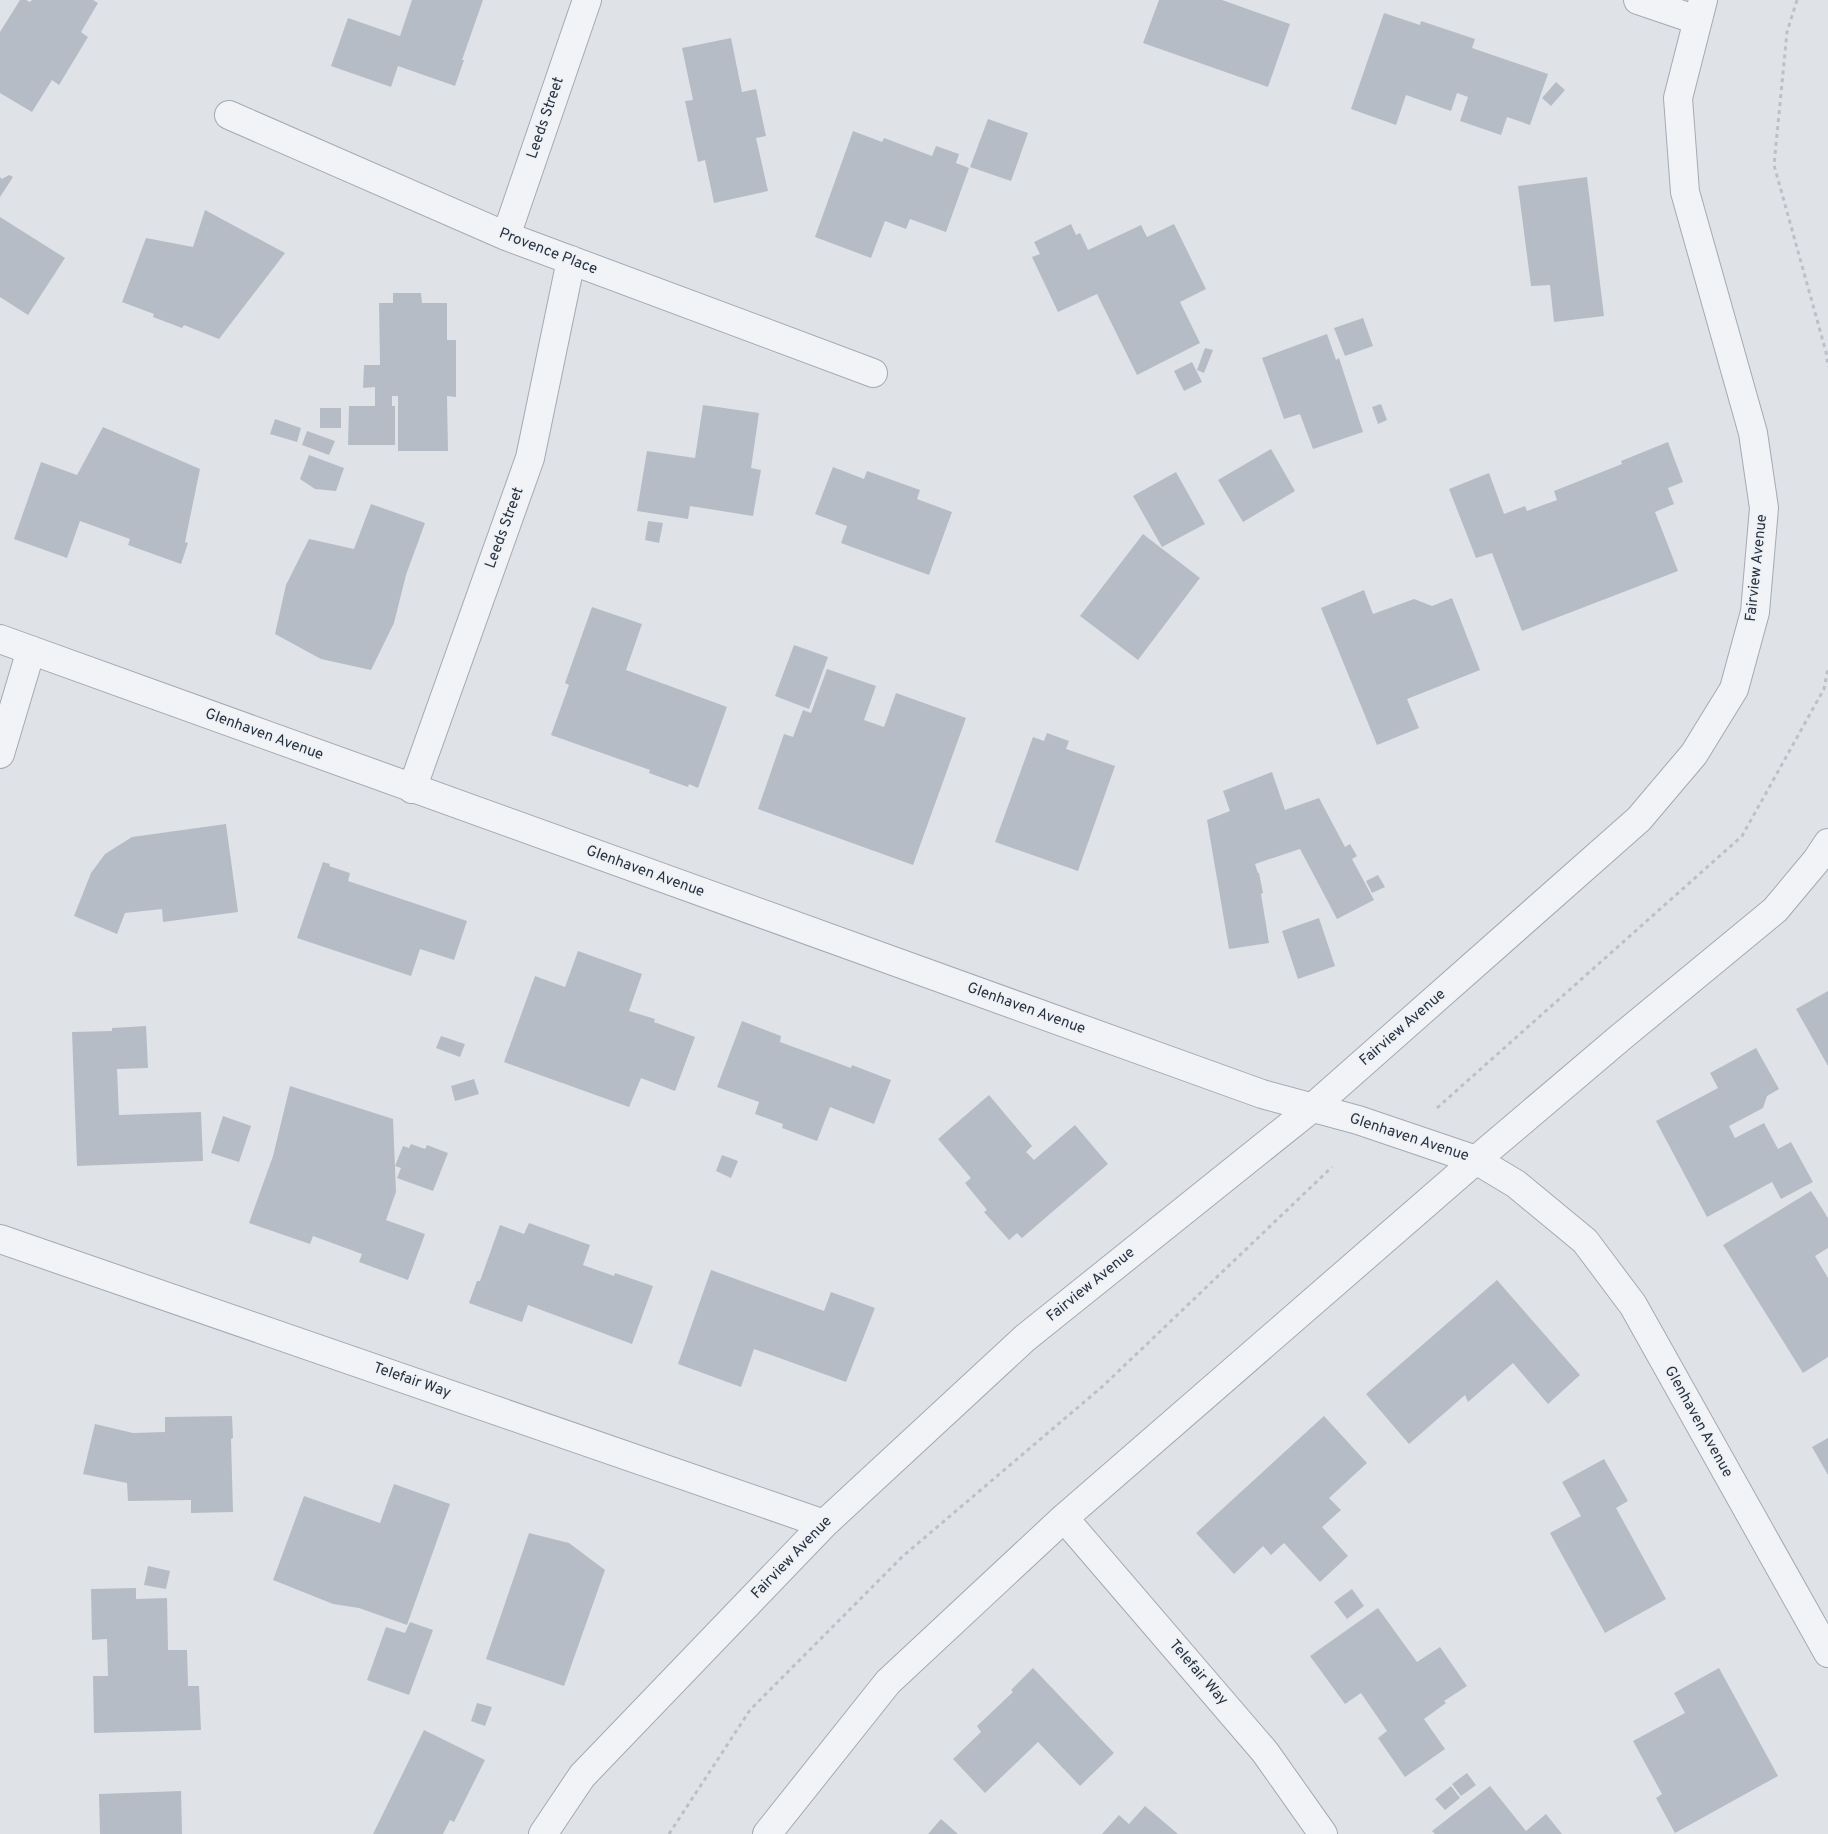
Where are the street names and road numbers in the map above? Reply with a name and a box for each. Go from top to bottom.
street label: Leeds Street [523,75,569,161]
street label: Provence Place [496,224,600,280]
street label: Leeds Street [481,485,529,571]
street label: Fairview Avenue [1742,513,1772,623]
street label: Glenhaven Avenue [202,705,326,765]
street label: Glenhaven Avenue [583,842,707,902]
street label: Glenhaven Avenue [964,979,1088,1039]
street label: Fairview Avenue [1356,985,1450,1071]
street label: Glenhaven Avenue [1347,1110,1471,1166]
street label: Fairview Avenue [1043,1244,1139,1326]
street label: Telefair Way [371,1359,453,1403]
street label: Glenhaven Avenue [1659,1363,1737,1481]
street label: Fairview Avenue [748,1513,836,1603]
street label: Telefair Way [1164,1636,1232,1710]

